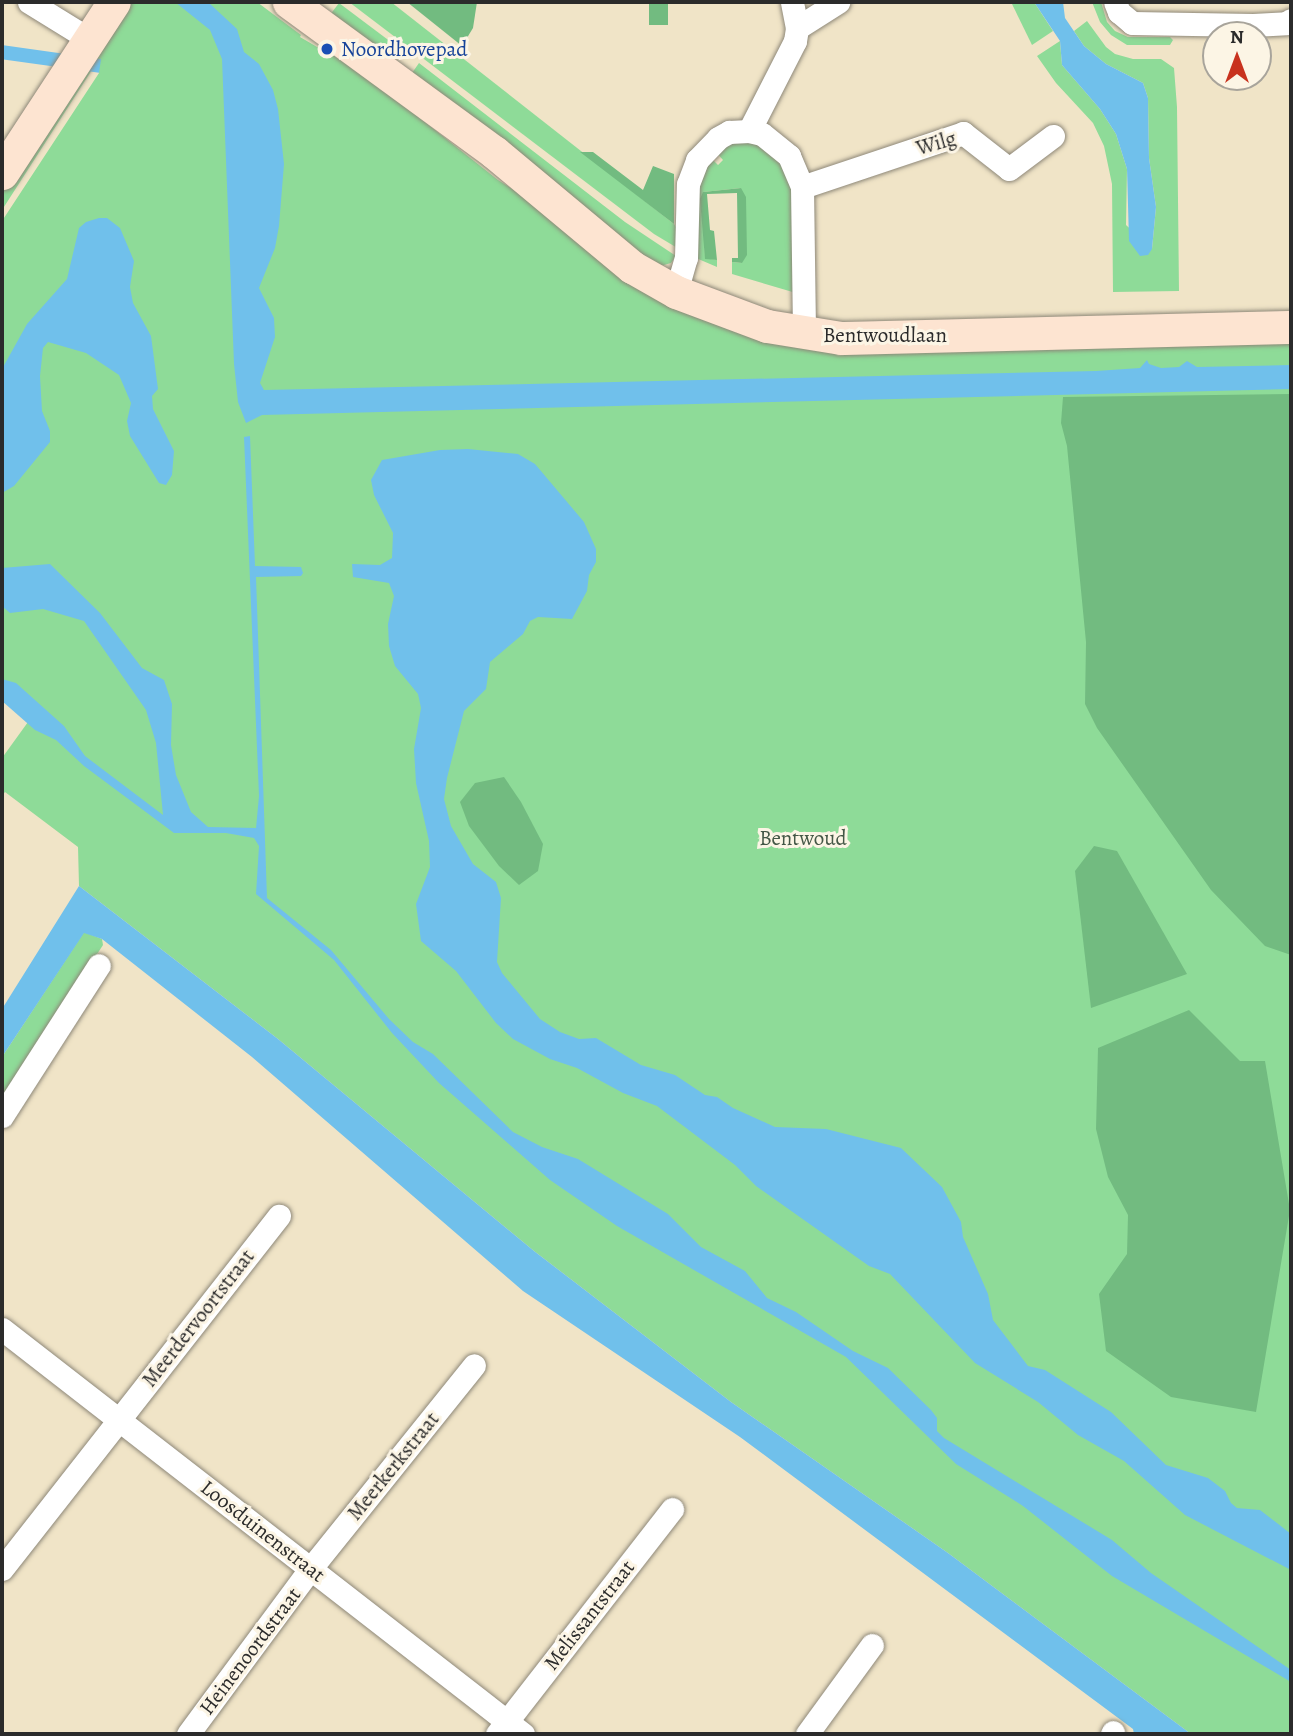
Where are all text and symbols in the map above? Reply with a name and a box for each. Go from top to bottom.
north arrow [1202,21,1272,91]
text: N [1230,24,1244,50]
place label: Noordhovepad [341,36,468,62]
marker: Noordhovepad [319,41,335,57]
street label: Wilg [913,125,959,161]
street label: Bentwoudlaan [823,322,947,348]
park label: Bentwoud [759,825,847,851]
street label: Meerdervoortstraat [136,1244,260,1392]
street label: Meerkerkstraat [342,1407,444,1525]
street label: Loosduinenstraat [196,1475,330,1587]
street label: Melissantstraat [538,1555,640,1675]
street label: Heinenoordstraat [194,1582,306,1720]

